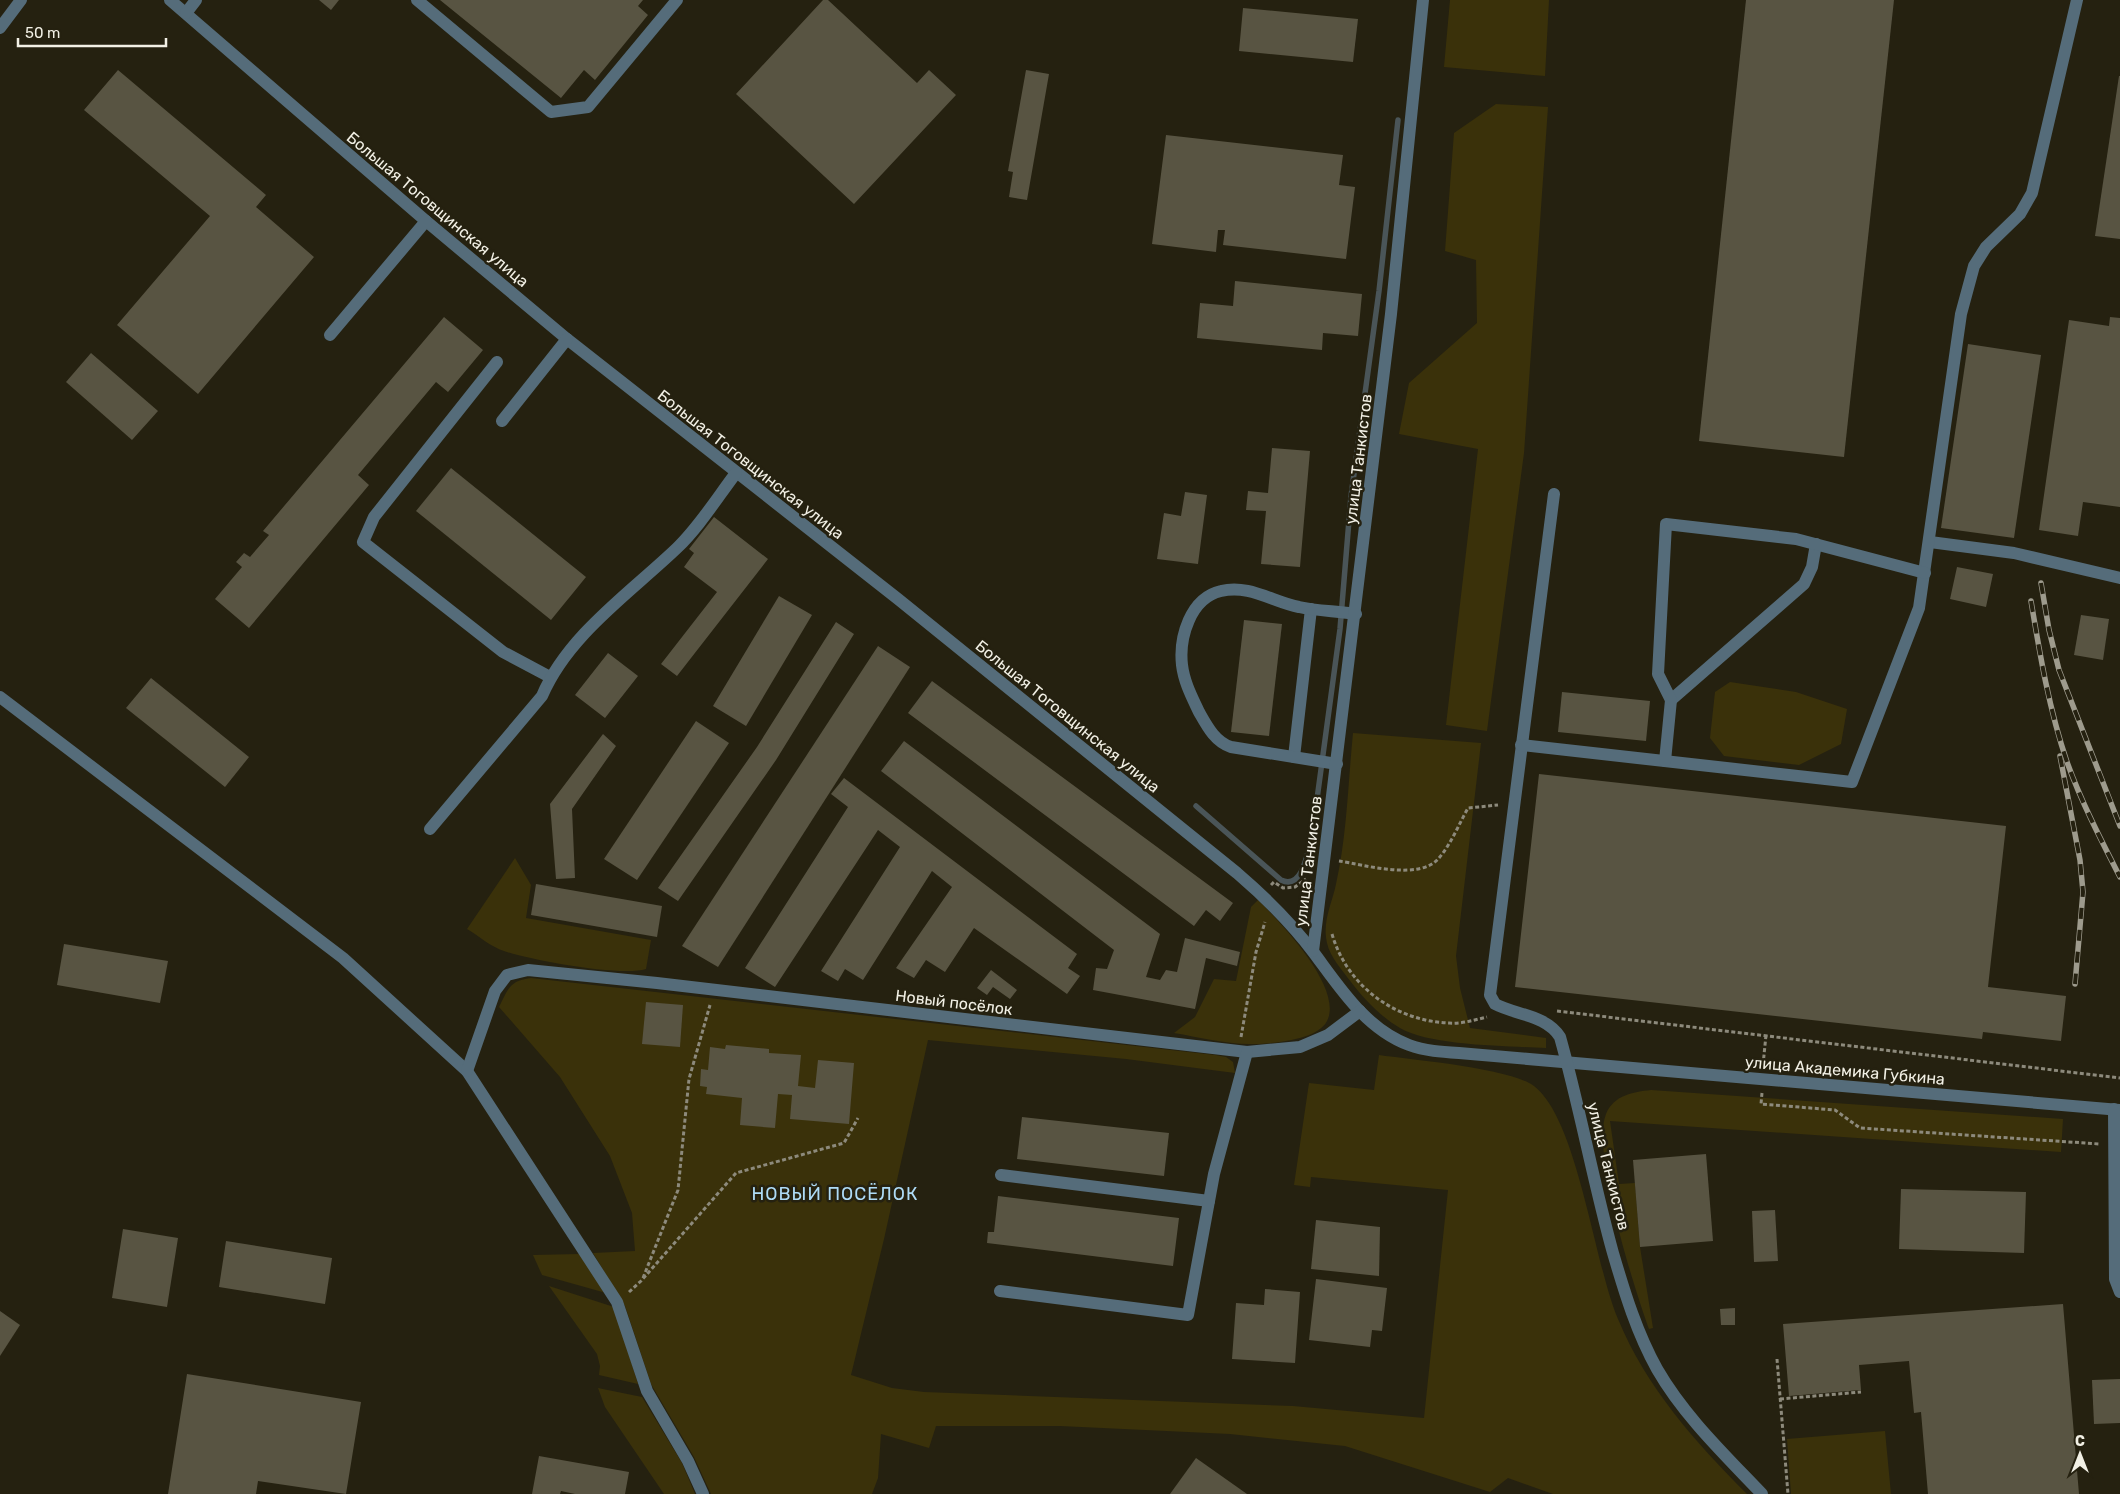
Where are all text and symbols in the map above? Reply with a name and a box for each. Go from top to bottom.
scale bar [18,15,165,47]
text: 50 m [25,24,60,42]
street label: Большая Тоговщинская улица [343,128,532,291]
street label: Большая Тоговщинская улица [654,386,848,543]
street label: улица Танкистов [1341,393,1376,525]
street label: Большая Тоговщинская улица [972,636,1164,797]
street label: улица Танкистов [1291,795,1326,927]
street label: Новый посёлок [894,986,1014,1019]
street label: улица Академика Губкина [1744,1052,1946,1089]
street label: улица Танкистов [1583,1100,1634,1232]
district label: НОВЫЙ ПОСЁЛОК [752,1183,918,1205]
north arrow [2055,1429,2105,1479]
text: С [2075,1433,2085,1450]

